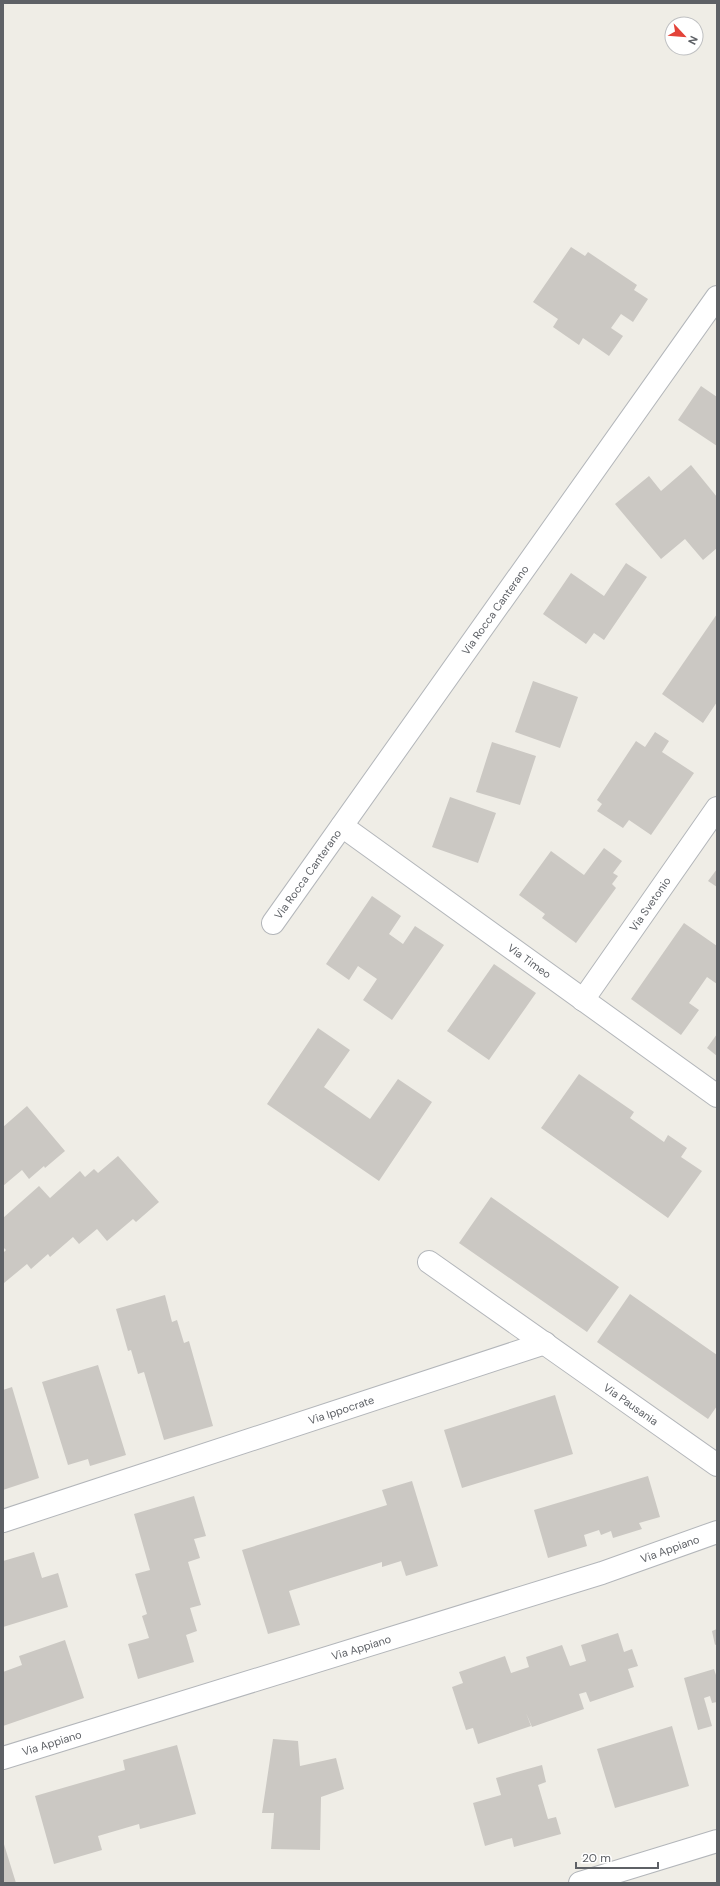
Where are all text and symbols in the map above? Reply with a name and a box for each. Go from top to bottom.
north arrow [664,16,704,56]
text: N [685,34,701,47]
street label: Via Rocca Canterano [459,562,532,657]
street label: Via Rocca Canterano [271,826,344,922]
street label: Via Svetonio [626,874,674,934]
street label: Via Timeo [505,941,554,981]
street label: Via Pausania [601,1380,661,1428]
street label: Via Ippocrate [307,1393,376,1427]
street label: Via Appiano [639,1532,701,1566]
street label: Via Appiano [330,1632,393,1663]
street label: Via Appiano [20,1727,83,1759]
scale bar [576,1844,658,1870]
text: 20 m [582,1850,611,1866]

